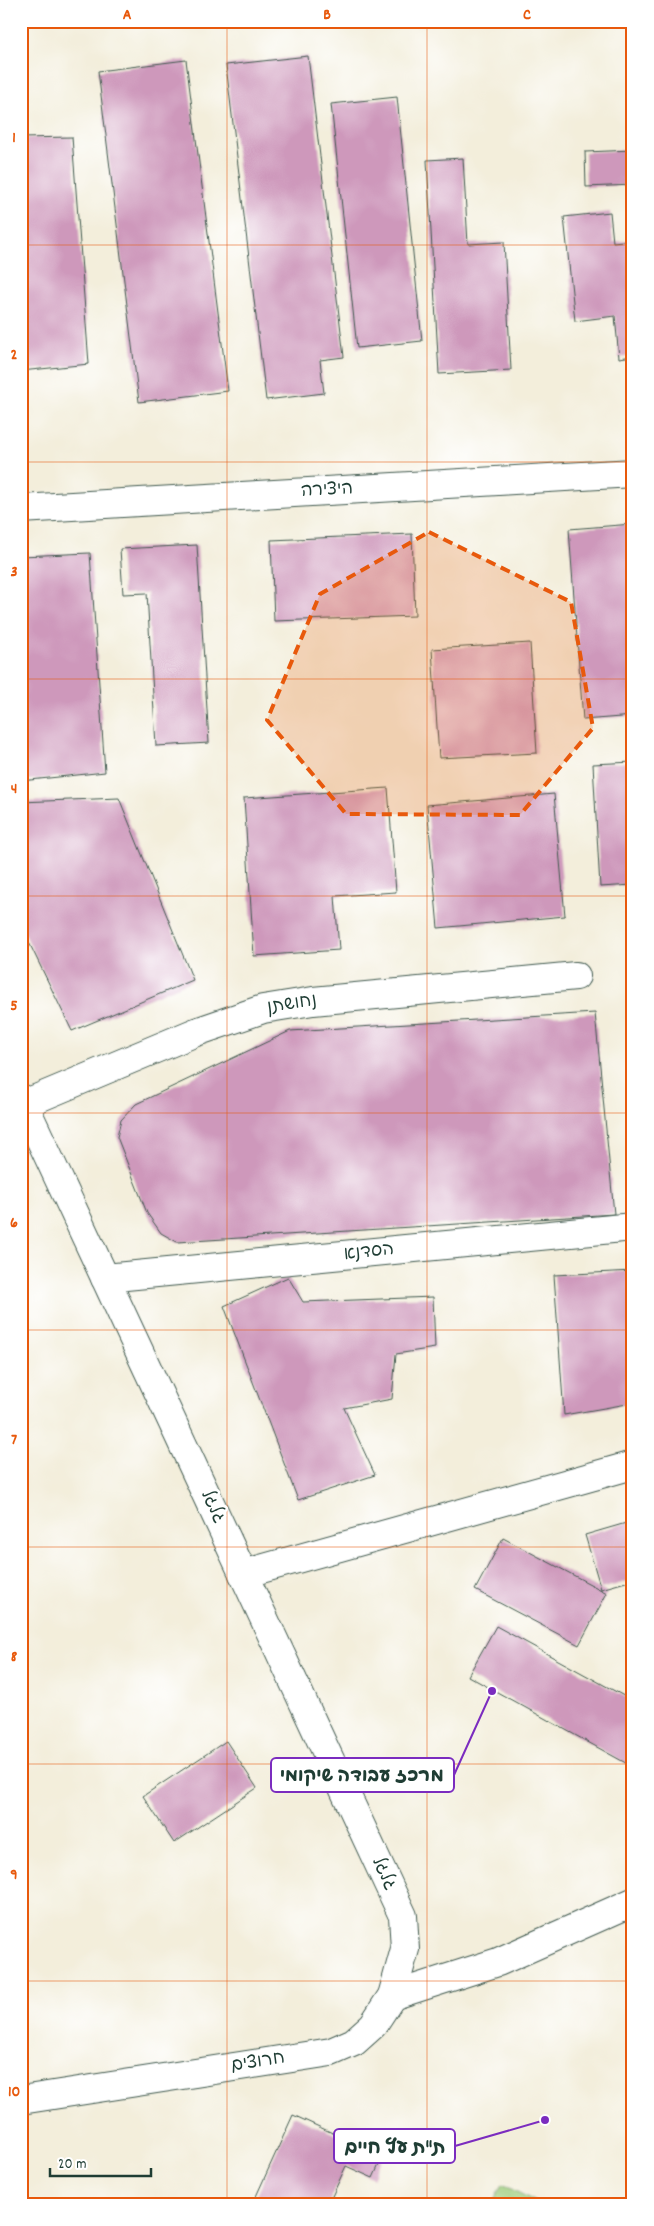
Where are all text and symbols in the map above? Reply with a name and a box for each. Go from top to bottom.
text: A [123,4,132,27]
text: B [323,4,331,27]
text: C [523,4,531,27]
text: 1 [12,127,16,150]
text: 2 [11,344,18,367]
street label: היצירה [300,477,354,505]
text: 3 [10,561,18,584]
text: 4 [11,778,17,801]
street label: נחושתן [265,989,319,1021]
text: 5 [10,995,18,1018]
text: 6 [10,1212,18,1235]
street label: הסדנא [342,1238,396,1268]
text: 7 [11,1429,17,1452]
street label: גלגל [194,1486,230,1528]
text: 8 [11,1646,18,1669]
callout: מרכז עבודה שיקומי [271,1758,454,1792]
text: מרכז עבודה שיקומי [280,1764,444,1791]
street label: גלגל [365,1853,401,1895]
text: 9 [10,1864,18,1887]
street label: חרוצים [229,2046,287,2080]
text: 10 [8,2081,20,2104]
callout: ת"ת עץ חיים [334,2129,455,2163]
text: ת"ת עץ חיים [344,2136,446,2163]
scale bar [50,2146,151,2178]
text: 20 m [58,2154,86,2176]

